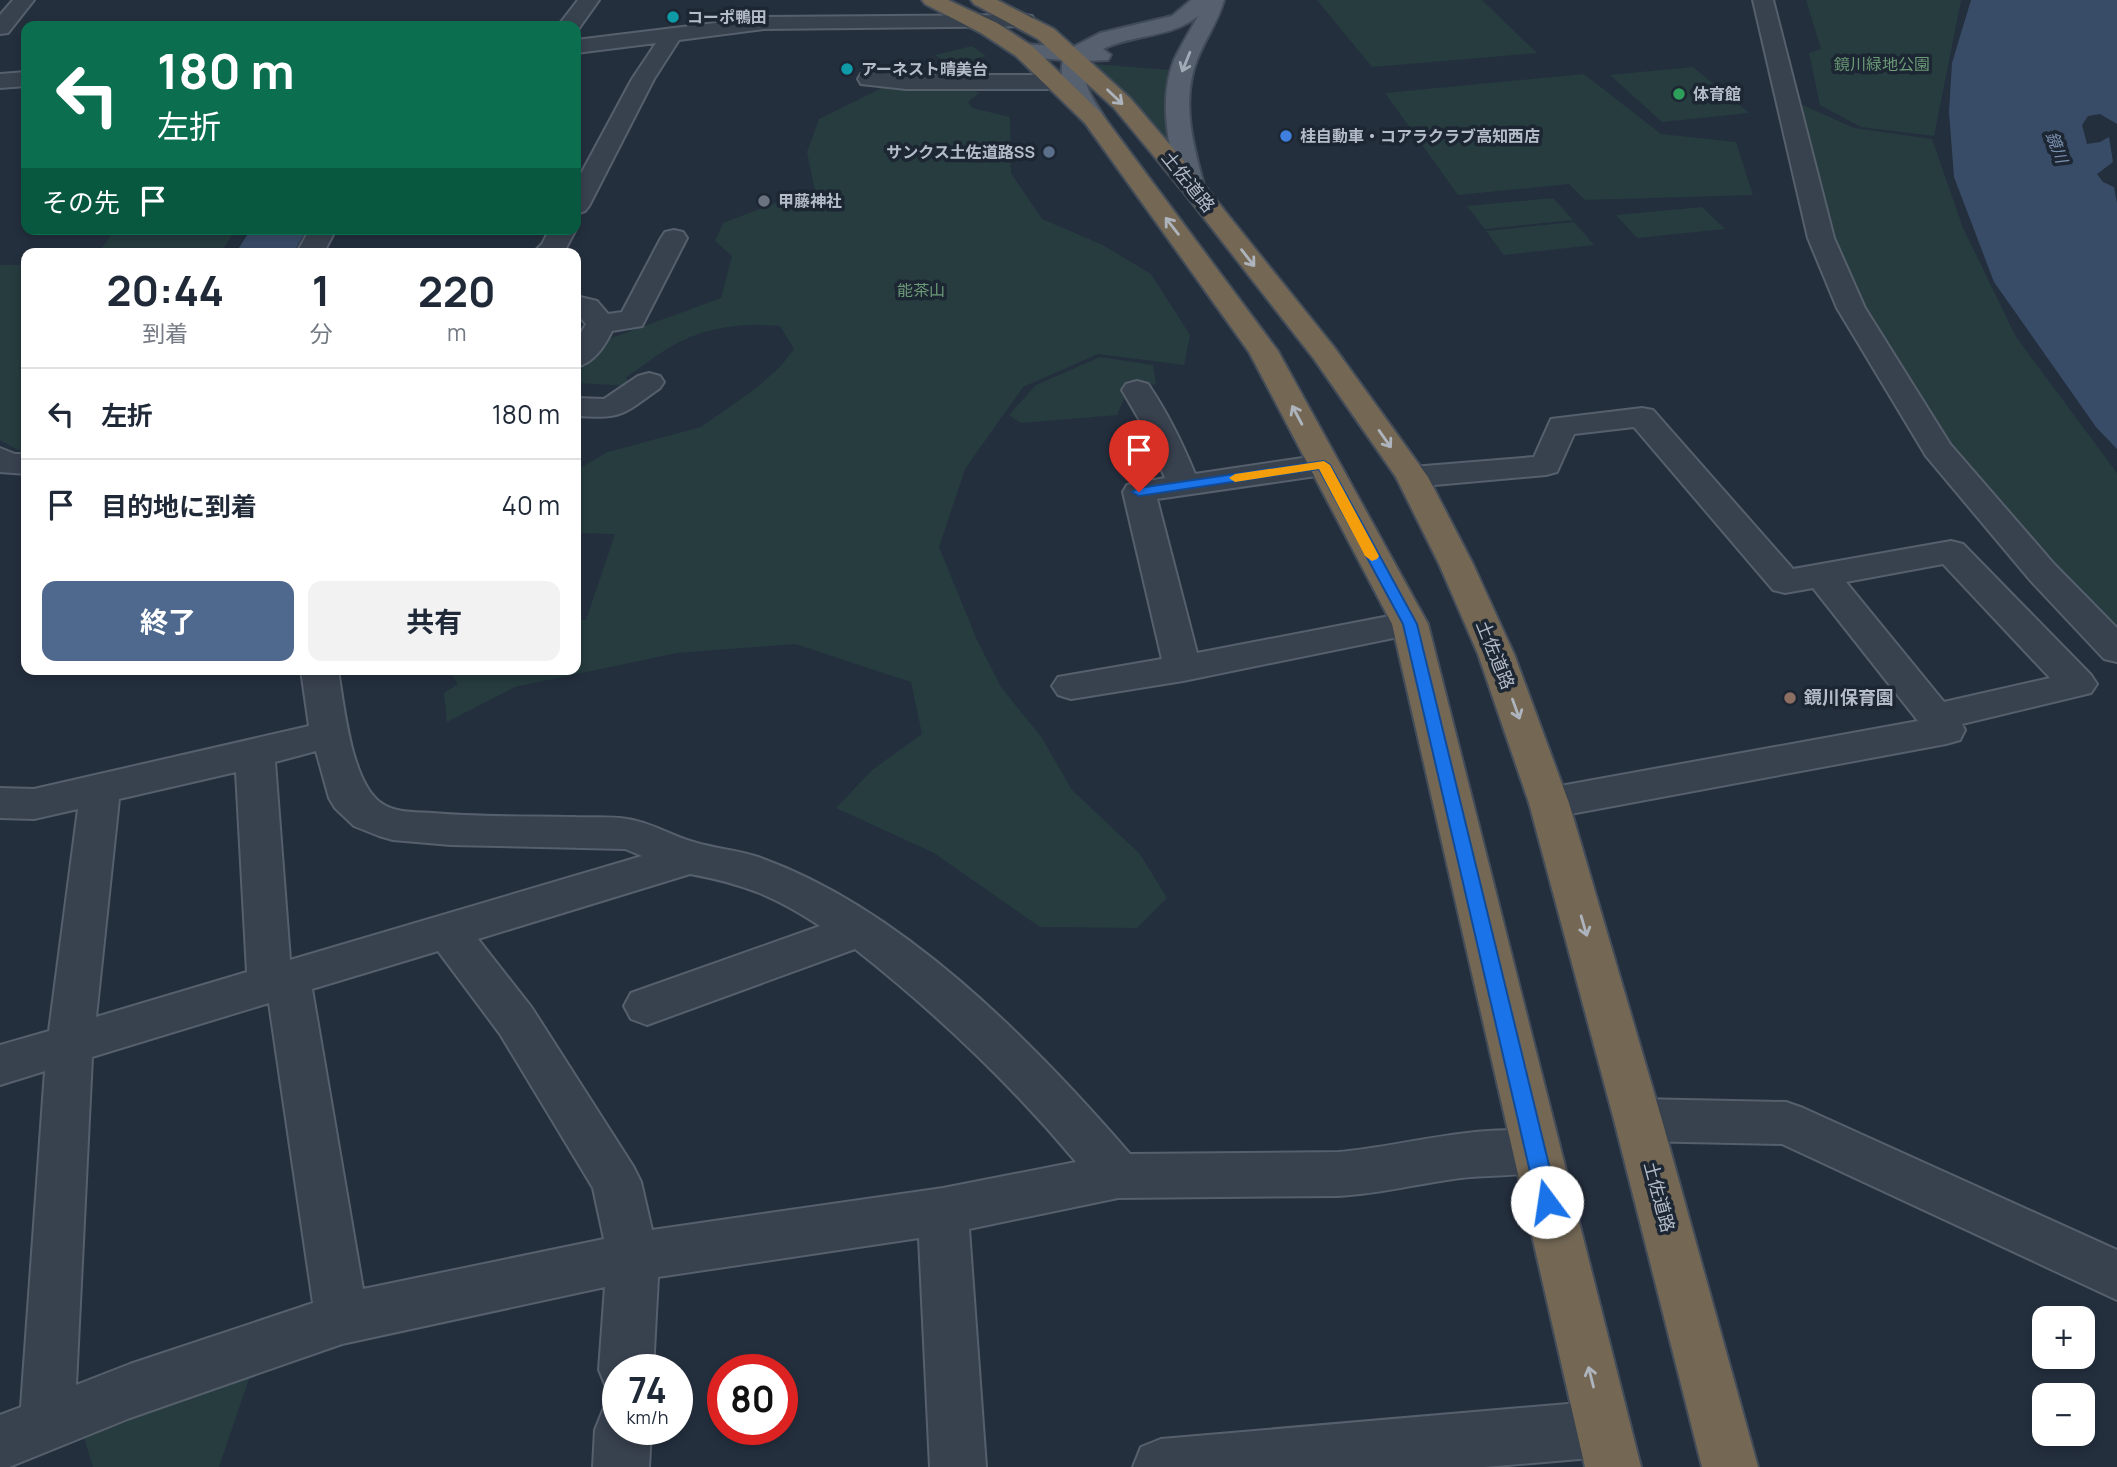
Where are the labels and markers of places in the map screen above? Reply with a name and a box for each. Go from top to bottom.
place label: コーポ鴨田 [687,6,767,28]
marker: コーポ鴨田 [665,9,681,25]
place label: アーネスト晴美台 [861,58,988,80]
marker: アーネスト晴美台 [839,61,855,77]
place label: 体育館 [1693,83,1741,105]
marker: 体育館 [1671,86,1687,102]
place label: 桂自動車・コアラクラブ高知西店 [1300,125,1540,147]
marker: 桂自動車・コアラクラブ高知西店 [1278,128,1294,144]
place label: サンクス土佐道路SS [886,141,1035,163]
marker: サンクス土佐道路SS [1041,144,1057,160]
place label: 甲藤神社 [778,190,842,212]
marker: 甲藤神社 [756,193,772,209]
pin [1109,420,1169,492]
place label: 鏡川保育園 [1803,685,1894,709]
marker: 鏡川保育園 [1782,690,1798,706]

